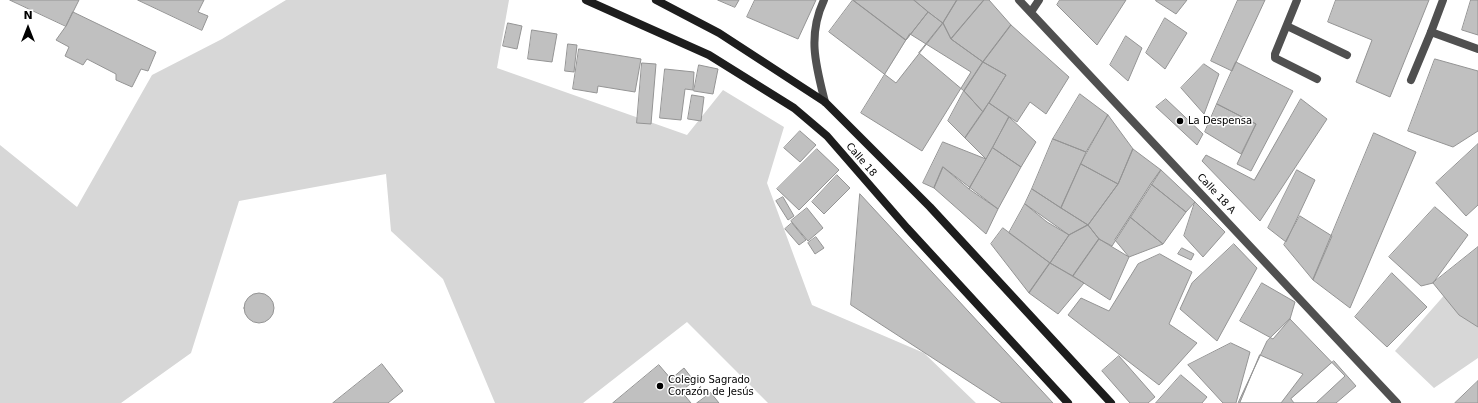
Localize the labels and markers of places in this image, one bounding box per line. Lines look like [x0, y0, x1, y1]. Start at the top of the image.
place label: La Despensa [1188, 115, 1252, 127]
marker: La Despensa [1175, 116, 1185, 126]
place label: Colegio Sagrado Corazón de Jesús [668, 374, 754, 398]
marker: Colegio Sagrado Corazón de Jesús [655, 381, 665, 391]

